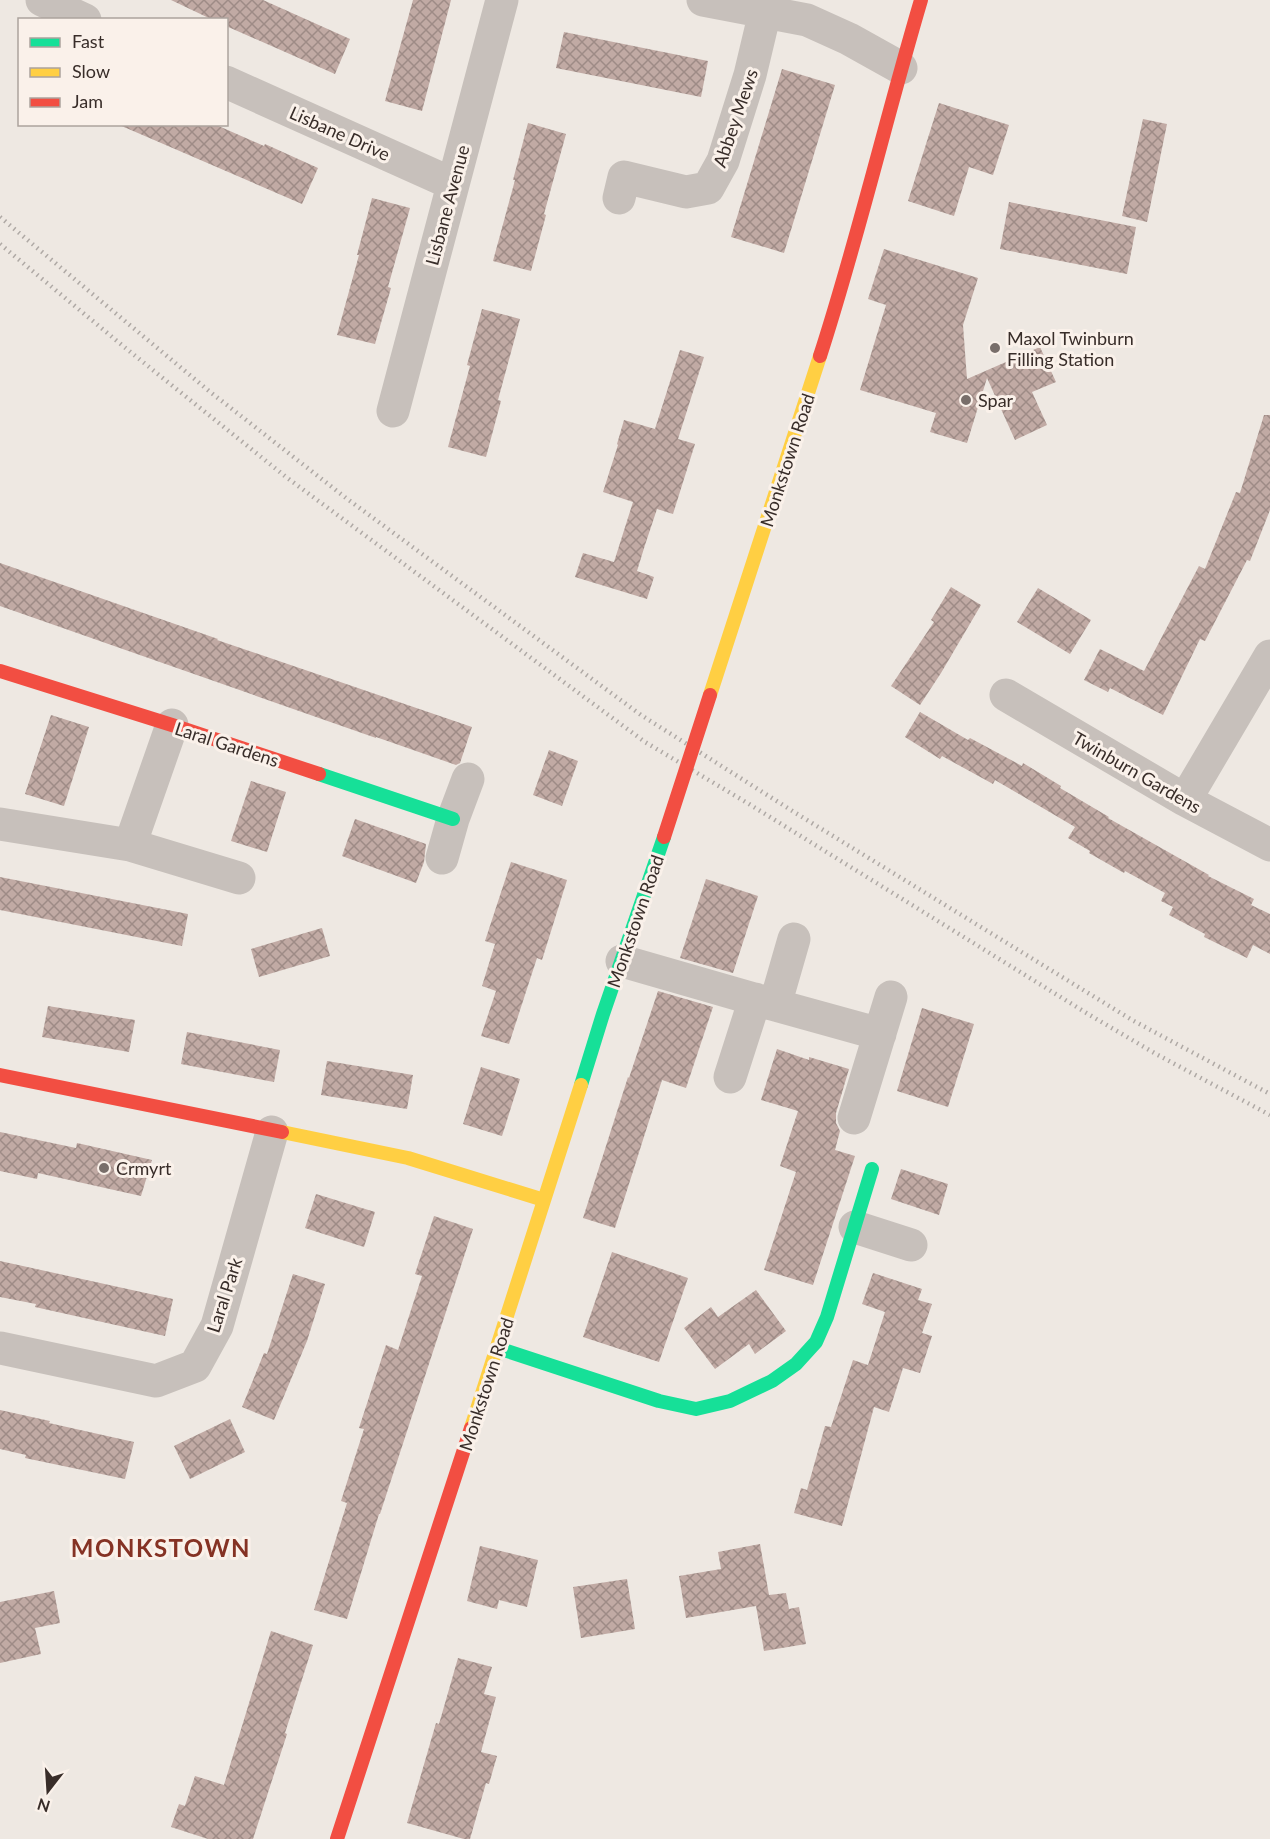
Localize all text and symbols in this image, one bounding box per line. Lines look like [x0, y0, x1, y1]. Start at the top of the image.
legend [18, 18, 228, 126]
text: Fast [72, 30, 105, 52]
text: Slow [72, 60, 110, 82]
street label: Abbey Mews [708, 66, 762, 170]
text: Jam [72, 90, 103, 112]
street label: Lisbane Drive [286, 101, 394, 165]
street label: Lisbane Avenue [420, 142, 474, 268]
place label: Maxol Twinburn Filling Station [1007, 327, 1134, 370]
marker: Maxol Twinburn Filling Station [988, 341, 1002, 355]
place label: Spar [978, 389, 1014, 411]
street label: Monkstown Road [755, 391, 819, 529]
marker: Spar [959, 393, 973, 407]
street label: Laral Gardens [172, 717, 282, 771]
street label: Twinburn Gardens [1069, 726, 1205, 818]
street label: Monkstown Road [602, 852, 668, 990]
place label: Crmyrt [116, 1157, 172, 1179]
marker: Crmyrt [97, 1161, 111, 1175]
street label: Laral Park [202, 1254, 247, 1335]
street label: Monkstown Road [454, 1315, 518, 1453]
district label: MONKSTOWN [71, 1533, 251, 1562]
north arrow [18, 1761, 78, 1821]
text: N [35, 1795, 52, 1817]

